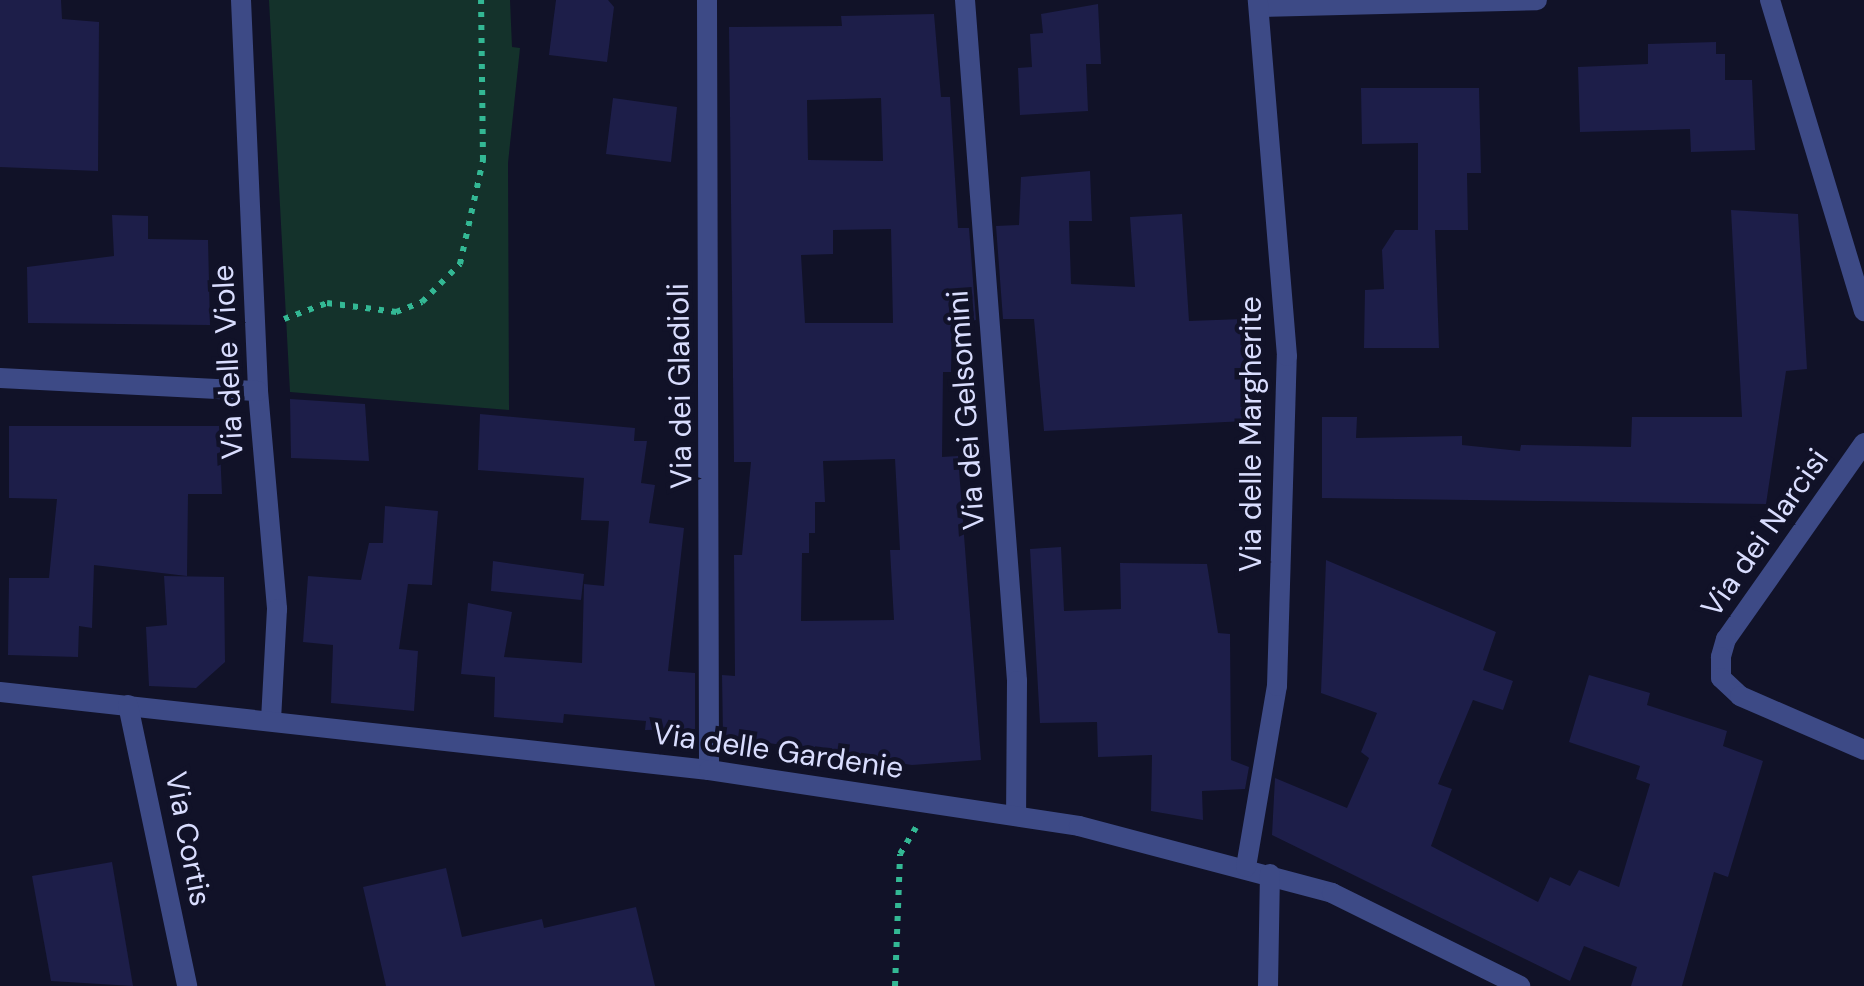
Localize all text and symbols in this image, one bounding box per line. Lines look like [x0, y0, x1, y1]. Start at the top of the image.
street label: Via delle Viole [205, 264, 251, 460]
street label: Via dei Gladioli [660, 283, 700, 489]
street label: Via dei Gelsomini [940, 289, 992, 531]
street label: Via delle Margherite [1233, 296, 1269, 572]
street label: Via dei Narcisi [1694, 442, 1836, 624]
street label: Via delle Gardenie [650, 716, 906, 786]
street label: Via Cortis [157, 769, 219, 909]

